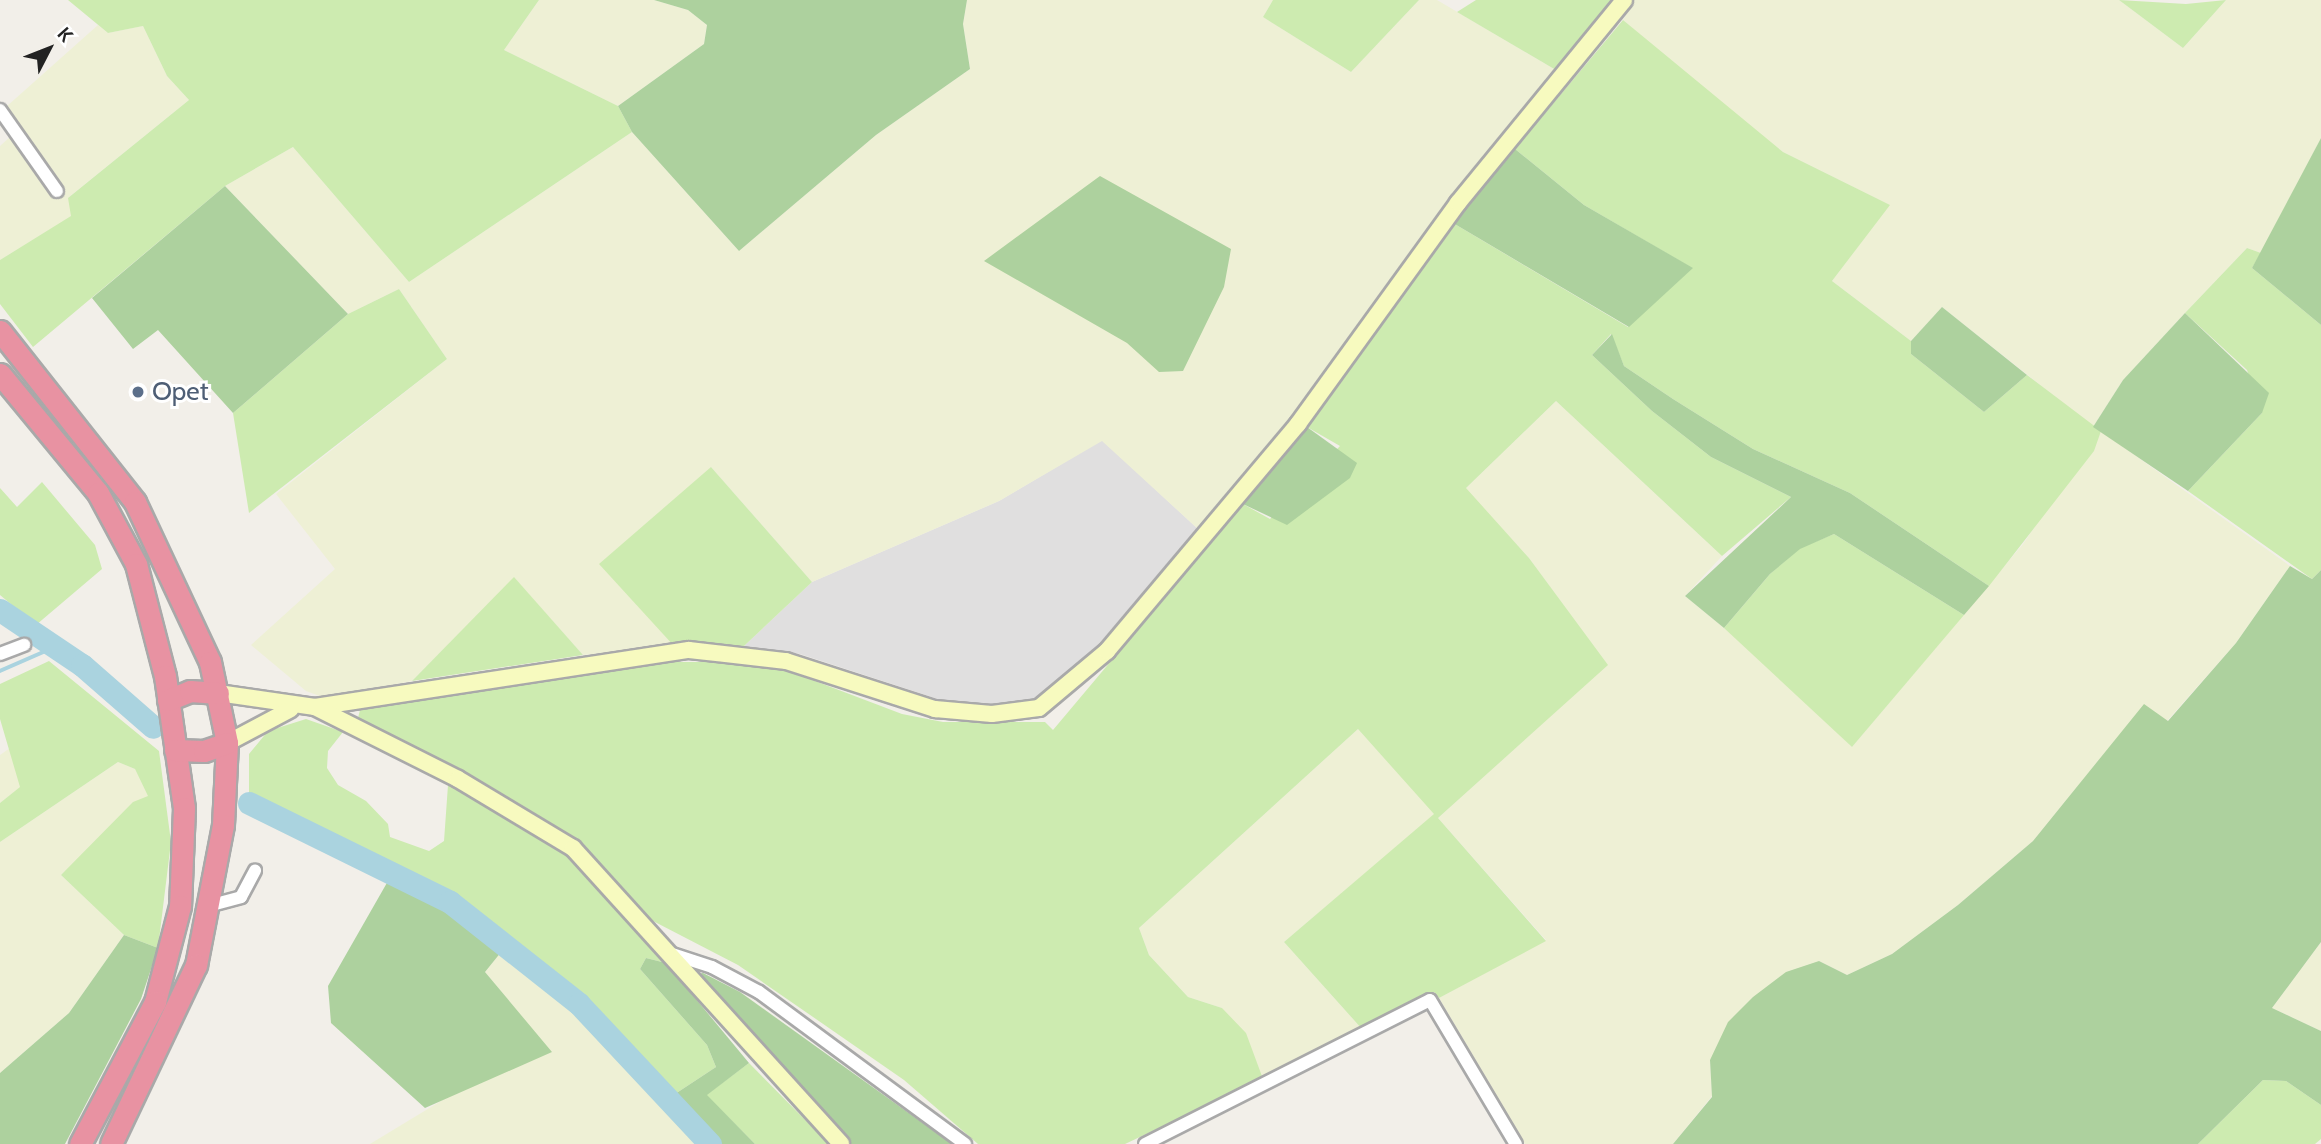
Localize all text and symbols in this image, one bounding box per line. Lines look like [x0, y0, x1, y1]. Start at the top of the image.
north arrow [14, 14, 84, 84]
text: K [52, 22, 78, 47]
place label: Opet [152, 376, 208, 408]
marker: Opet [130, 384, 146, 400]

